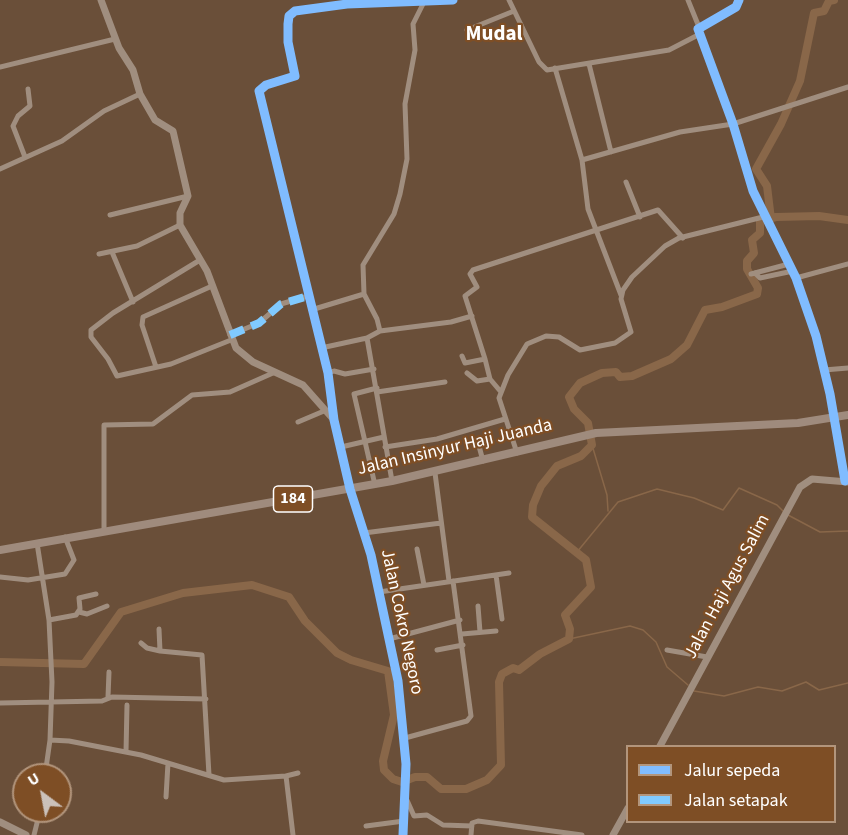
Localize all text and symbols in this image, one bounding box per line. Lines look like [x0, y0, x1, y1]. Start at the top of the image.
district label: Mudal [465, 22, 523, 48]
street label: Jalan Insinyur Haji Juanda [356, 415, 554, 481]
road number: 184 [274, 486, 312, 512]
street label: Jalan Haji Agus Salim [681, 511, 775, 663]
street label: Jalan Cokro Negoro [375, 547, 427, 697]
legend [626, 745, 836, 823]
text: Jalur sepeda [684, 758, 780, 783]
north arrow [12, 763, 72, 823]
text: U [23, 767, 44, 792]
text: Jalan setapak [684, 788, 788, 813]

